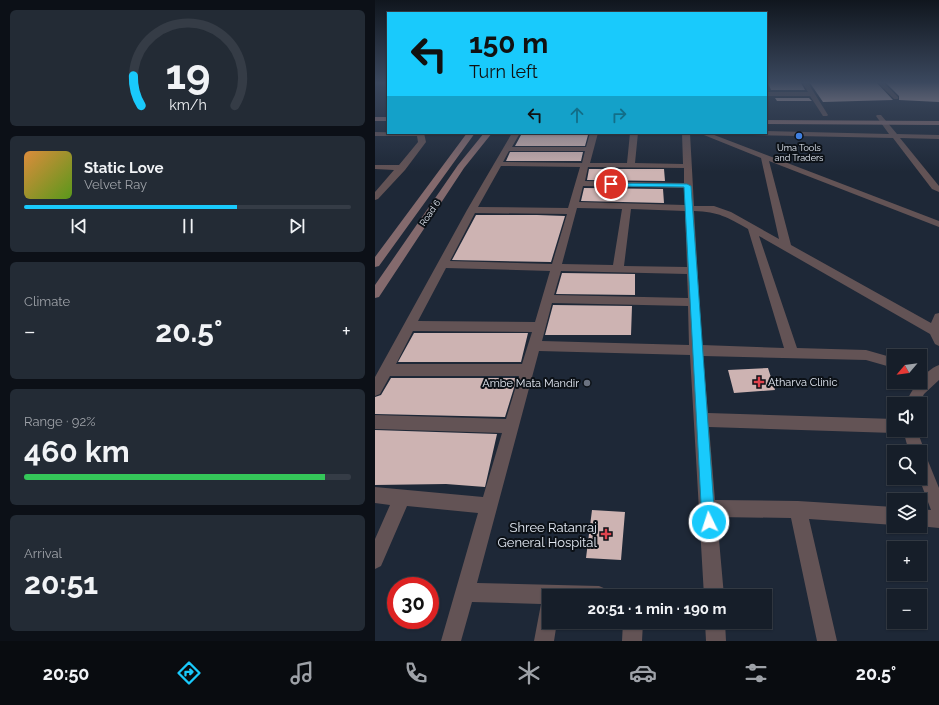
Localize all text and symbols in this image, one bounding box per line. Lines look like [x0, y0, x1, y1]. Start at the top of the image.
text: 150 m [469, 27, 548, 60]
icon: left [403, 28, 455, 80]
text: 19 [165, 50, 210, 99]
text: Turn left [469, 61, 538, 82]
text: km/h [169, 97, 206, 113]
icon: left [524, 104, 546, 126]
icon: ahead [566, 104, 588, 126]
icon: right [608, 104, 630, 126]
marker: Uma Tools and Traders [794, 131, 804, 141]
place label: Uma Tools and Traders [775, 143, 824, 163]
text: Static Love [84, 159, 163, 177]
pin [594, 167, 628, 201]
icon: arrive [600, 173, 622, 195]
text: Velvet Ray [84, 177, 147, 192]
street label: Road 6 [418, 198, 443, 228]
icon: previous [68, 215, 90, 237]
icon: pause [177, 215, 199, 237]
icon: next [286, 215, 308, 237]
text: Climate [24, 294, 70, 309]
text: 20.5° [155, 314, 222, 349]
text: − [24, 318, 36, 344]
text: + [342, 318, 351, 344]
north arrow [887, 349, 927, 389]
map controls [887, 349, 927, 629]
marker: Atharva Clinic [753, 376, 765, 388]
place label: Atharva Clinic [768, 376, 837, 389]
place label: Ambe Mata Mandir [482, 377, 579, 390]
marker: Ambe Mata Mandir [582, 378, 592, 388]
button: sound [887, 397, 927, 437]
text: Range · 92% [24, 414, 95, 429]
text: 460 km [24, 434, 130, 469]
button: search [887, 445, 927, 485]
button: layers [887, 493, 927, 533]
position arrow [688, 501, 730, 543]
place label: Shree Ratanraj General Hospital [497, 520, 597, 550]
marker: Shree Ratanraj General Hospital [600, 528, 612, 540]
button: + [887, 541, 927, 581]
text: Arrival [24, 546, 62, 561]
text: 20:51 [24, 566, 98, 601]
speed limit sign: 30 [387, 577, 439, 629]
button: − [887, 589, 927, 629]
text: 20:51 · 1 min · 190 m [587, 600, 727, 618]
icon: directions [175, 659, 203, 687]
icon: music [288, 659, 316, 687]
icon: phone [402, 659, 430, 687]
icon: climate [515, 659, 543, 687]
icon: car [629, 659, 657, 687]
icon: filters [742, 659, 770, 687]
text: 20:50 [43, 663, 89, 684]
text: 20.5° [856, 663, 896, 684]

